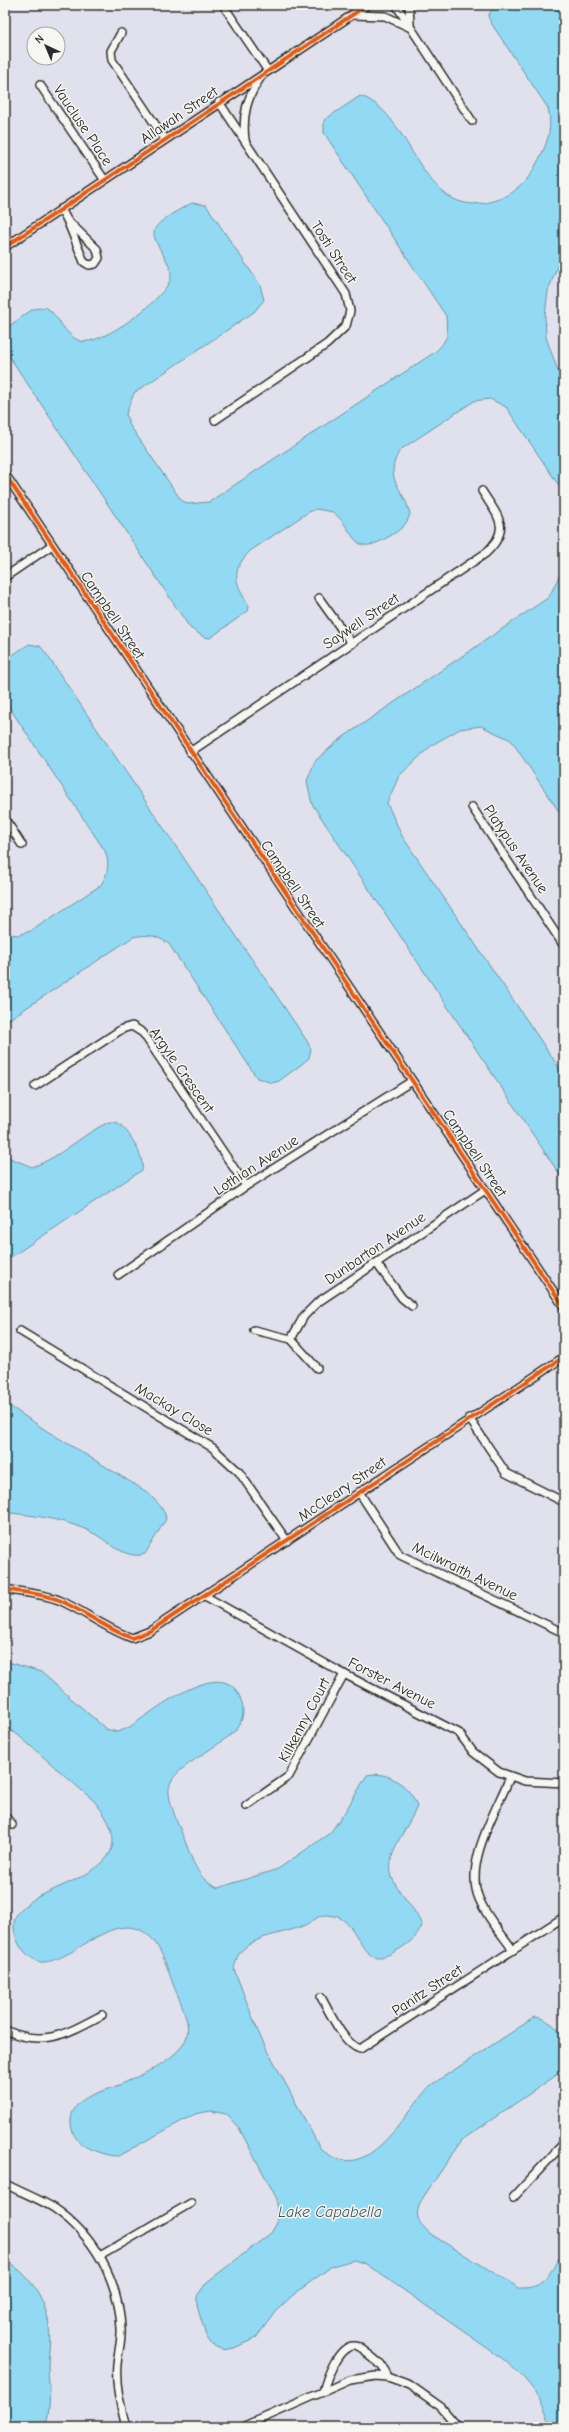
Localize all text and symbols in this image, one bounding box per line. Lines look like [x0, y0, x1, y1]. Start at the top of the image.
north arrow [26, 26, 66, 66]
text: N [32, 32, 47, 46]
street label: Vaucluse Place [49, 81, 117, 169]
street label: Allawah Street [137, 82, 222, 148]
street label: Tosti Street [307, 217, 361, 287]
street label: Campbell Street [77, 568, 149, 663]
street label: Saywell Street [319, 589, 403, 653]
street label: Platypus Avenue [480, 801, 553, 897]
street label: Campbell Street [257, 837, 329, 932]
street label: Argyle Crescent [146, 1024, 219, 1117]
street label: Campbell Street [439, 1106, 511, 1201]
street label: Lothian Avenue [210, 1131, 302, 1199]
street label: Dunbarton Avenue [321, 1207, 429, 1288]
street label: Mackay Close [132, 1379, 217, 1440]
street label: McCleary Street [294, 1452, 390, 1525]
street label: Mcilwraith Avenue [409, 1538, 521, 1605]
street label: Forster Avenue [345, 1653, 439, 1713]
street label: Kilkenny Court [274, 1674, 334, 1765]
street label: Panitz Street [388, 1960, 466, 2019]
water label: Lake Capabella [278, 2203, 382, 2221]

